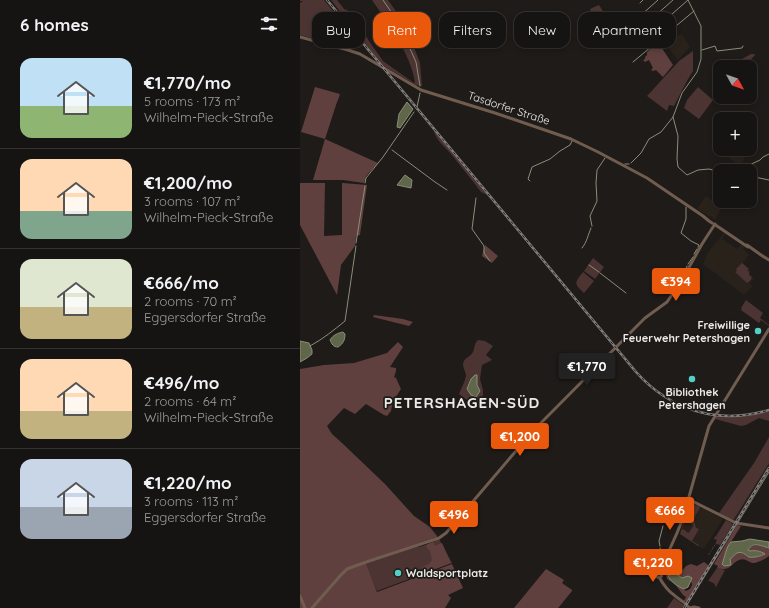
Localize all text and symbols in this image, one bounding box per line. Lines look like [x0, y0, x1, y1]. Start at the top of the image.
chip: Buy [312, 12, 365, 48]
chip: Rent [373, 12, 431, 48]
chip: Filters [439, 12, 506, 48]
chip: New [514, 12, 570, 48]
chip: Apartment [578, 12, 676, 48]
icon: filters [258, 13, 280, 35]
text: 6 homes [20, 14, 89, 35]
north arrow [713, 60, 757, 104]
map controls [713, 60, 757, 208]
text: €1,770/mo [144, 72, 231, 93]
icon: home [52, 74, 100, 122]
street label: Tasdorfer Straße [466, 88, 552, 128]
text: 5 rooms · 173 m² [144, 93, 240, 109]
text: Wilhelm-Pieck-Straße [144, 109, 273, 125]
button: + [713, 112, 757, 156]
button: − [713, 164, 757, 208]
text: €1,200/mo [144, 172, 232, 193]
icon: home [52, 175, 100, 223]
text: 3 rooms · 107 m² [144, 193, 240, 209]
text: Wilhelm-Pieck-Straße [144, 209, 273, 225]
pin: €394 [652, 268, 700, 302]
text: €666/mo [144, 272, 219, 293]
text: €394 [661, 273, 691, 289]
icon: home [52, 275, 100, 323]
text: 2 rooms · 70 m² [144, 293, 237, 309]
text: Eggersdorfer Straße [144, 309, 266, 325]
place label: Freiwillige Feuerwehr Petershagen [623, 318, 751, 345]
marker: Freiwillige Feuerwehr Petershagen [753, 326, 763, 336]
pin: €1,770 [554, 353, 620, 387]
text: €1,770 [567, 358, 607, 374]
text: €496/mo [144, 372, 219, 393]
marker: Bibliothek Petershagen [687, 374, 697, 384]
icon: home [52, 375, 100, 423]
place label: Bibliothek Petershagen [658, 385, 726, 412]
text: 2 rooms · 64 m² [144, 393, 236, 409]
district label: PETERSHAGEN-SÜD [384, 393, 540, 412]
text: Wilhelm-Pieck-Straße [144, 409, 273, 425]
pin: €1,200 [487, 423, 553, 457]
text: €1,200 [500, 428, 540, 444]
text: €1,220/mo [144, 472, 232, 493]
icon: home [52, 475, 100, 523]
text: 3 rooms · 113 m² [144, 493, 238, 509]
pin: €666 [646, 497, 694, 531]
pin: €496 [430, 501, 478, 535]
text: €666 [655, 502, 685, 518]
text: €496 [439, 506, 469, 522]
text: Eggersdorfer Straße [144, 509, 266, 525]
pin: €1,220 [620, 549, 686, 583]
text: €1,220 [633, 554, 673, 570]
place label: Waldsportplatz [406, 566, 489, 580]
marker: Waldsportplatz [393, 568, 403, 578]

